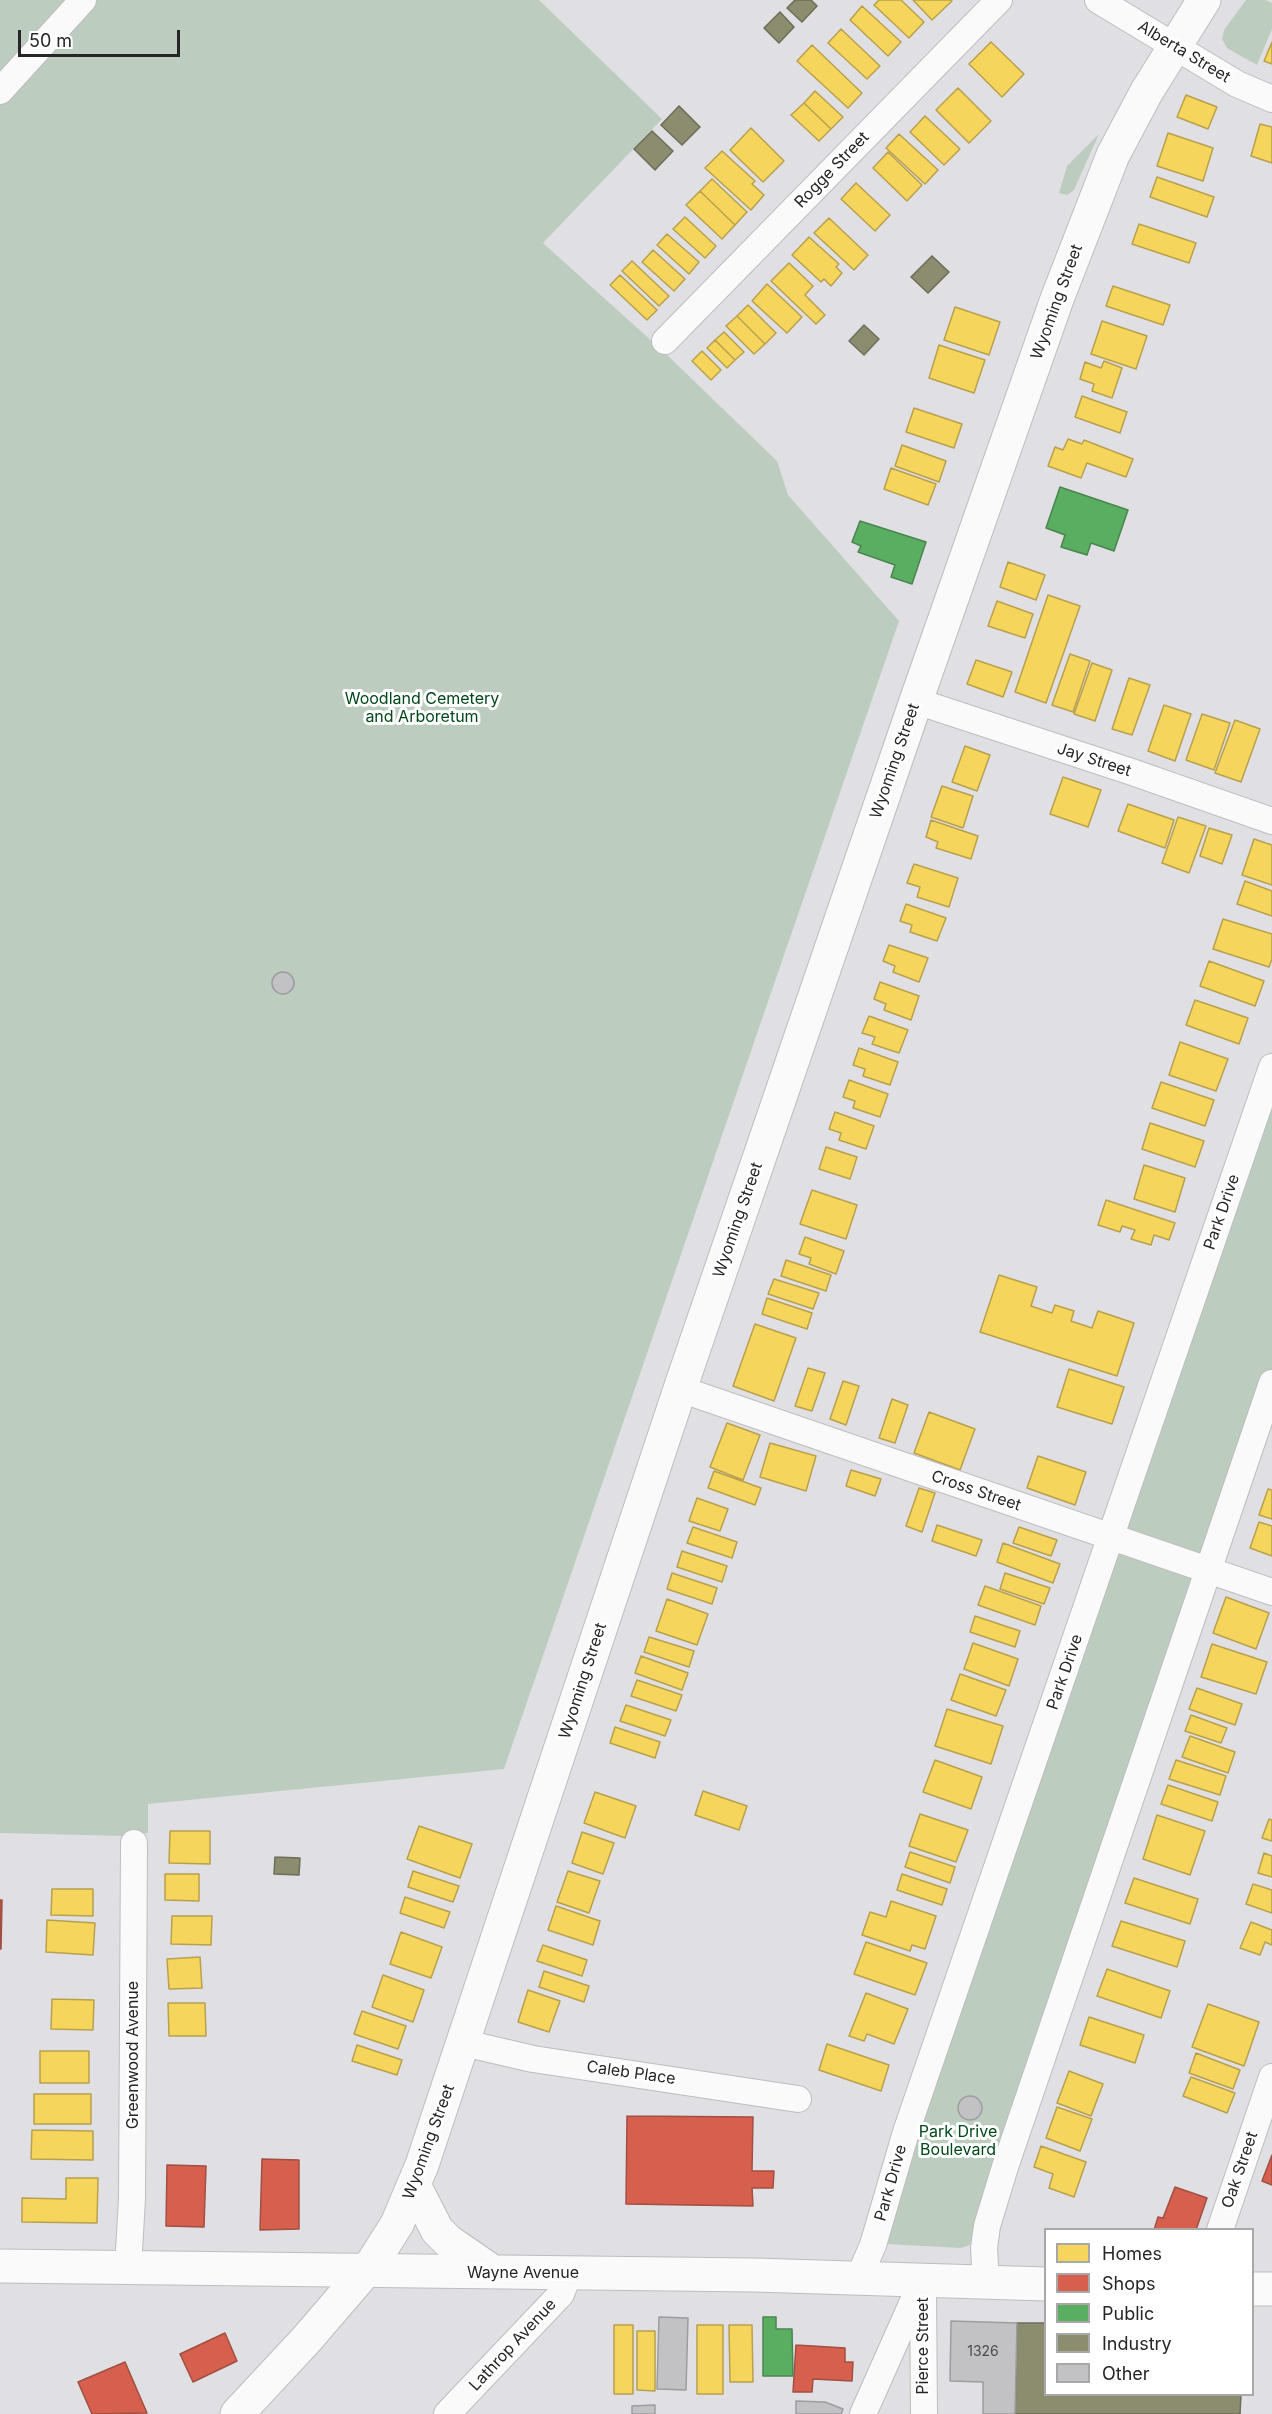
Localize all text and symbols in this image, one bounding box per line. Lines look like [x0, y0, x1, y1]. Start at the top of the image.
street label: Alberta Street [1134, 17, 1234, 87]
scale bar [21, 18, 183, 56]
text: 50 m [29, 30, 72, 51]
street label: Rogge Street [791, 128, 873, 212]
street label: Wyoming Street [1027, 242, 1087, 362]
park label: Woodland Cemetery and Arboretum [345, 689, 499, 727]
street label: Wyoming Street [866, 701, 924, 821]
street label: Jay Street [1055, 739, 1133, 781]
street label: Wyoming Street [709, 1160, 767, 1280]
street label: Park Drive [1200, 1172, 1244, 1252]
street label: Cross Street [929, 1467, 1023, 1515]
street label: Wyoming Street [555, 1621, 611, 1741]
street label: Park Drive [1043, 1632, 1087, 1712]
street label: Greenwood Avenue [123, 1981, 143, 2129]
street label: Caleb Place [585, 2057, 677, 2089]
street label: Wyoming Street [399, 2082, 459, 2202]
park label: Park Drive Boulevard [919, 2122, 997, 2160]
street label: Oak Street [1218, 2129, 1262, 2211]
street label: Park Drive [871, 2143, 911, 2223]
legend [1044, 2228, 1254, 2396]
text: Homes [1102, 2243, 1162, 2264]
street label: Wayne Avenue [467, 2263, 579, 2283]
text: Shops [1102, 2273, 1156, 2294]
street label: Lathrop Avenue [466, 2295, 560, 2395]
street label: Pierce Street [913, 2297, 933, 2395]
text: Public [1102, 2303, 1154, 2324]
text: Industry [1102, 2333, 1172, 2354]
house number: 1326 [967, 2344, 999, 2360]
text: Other [1102, 2363, 1150, 2384]

